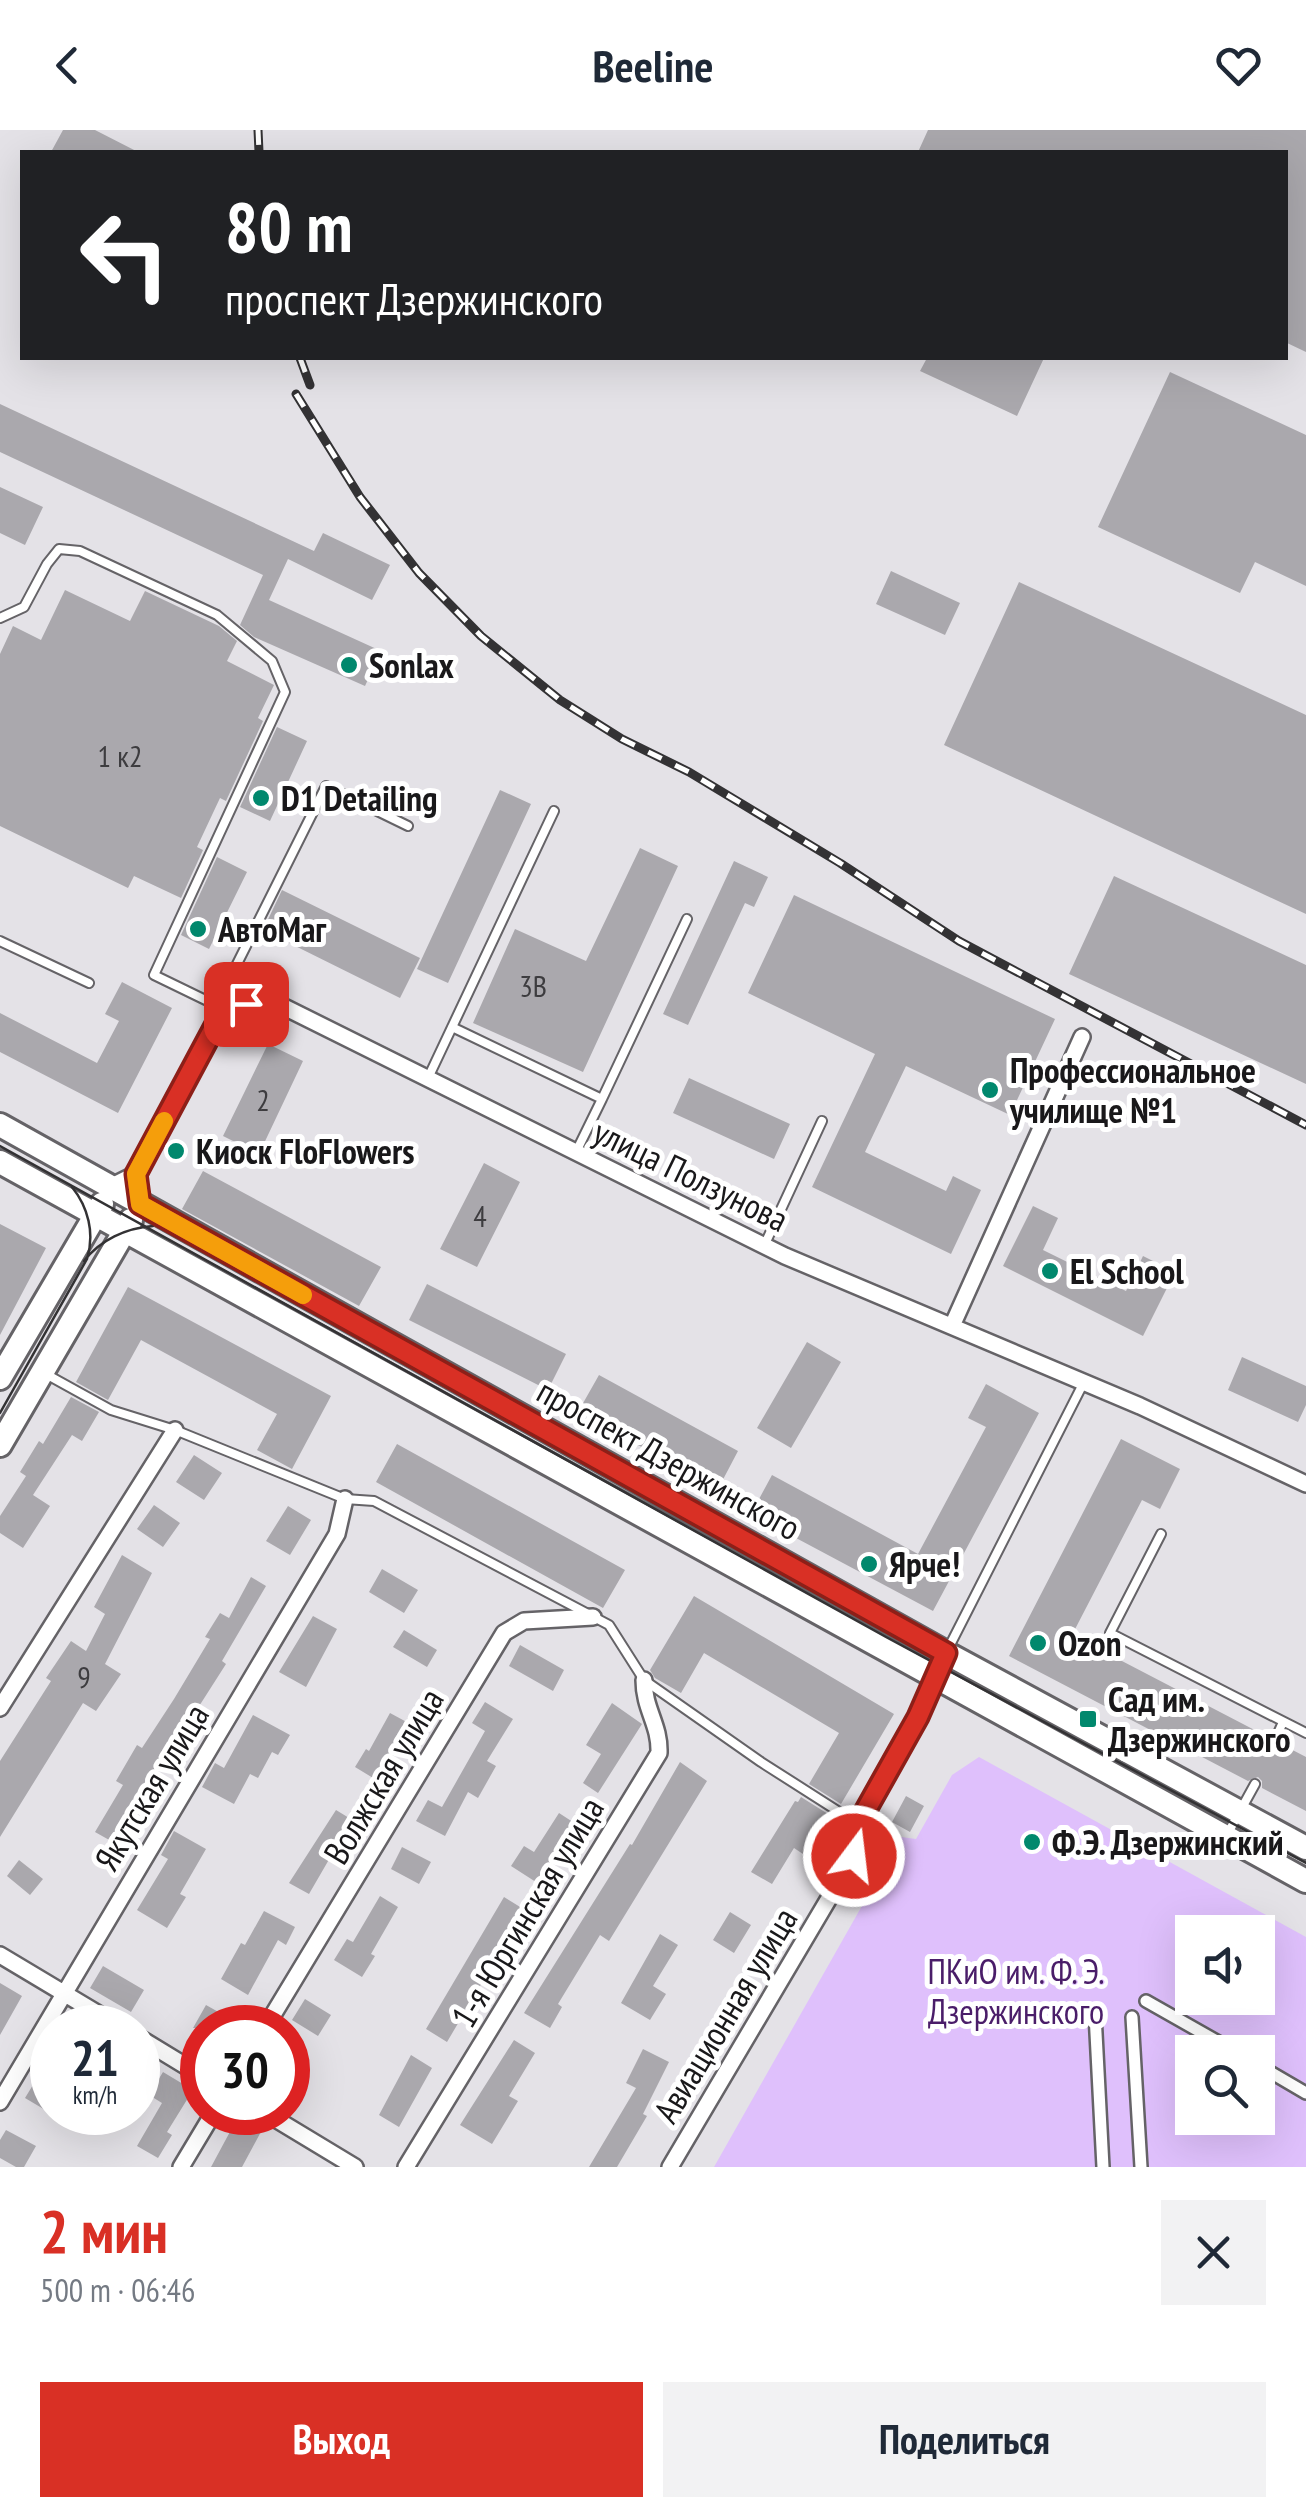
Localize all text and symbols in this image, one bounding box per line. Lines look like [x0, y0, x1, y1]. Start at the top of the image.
text: Beeline [592, 36, 714, 94]
icon: back [40, 38, 95, 93]
icon: heart [1211, 38, 1266, 93]
text: 80 m [225, 181, 353, 271]
icon: left [60, 190, 190, 320]
text: проспект Дзержинского [225, 269, 603, 327]
place label: Sonlax [369, 642, 455, 688]
marker: Sonlax [338, 654, 360, 676]
house number: 1 к2 [98, 736, 142, 775]
place label: D1 Detailing [281, 775, 437, 821]
marker: D1 Detailing [250, 787, 272, 809]
place label: АвтоМаг [217, 906, 326, 952]
marker: АвтоМаг [187, 918, 209, 940]
pin [204, 962, 289, 1047]
house number: 3В [519, 966, 547, 1005]
icon: arrive [219, 977, 274, 1032]
place label: Профессиональное училище №1 [1009, 1047, 1256, 1133]
marker: Профессиональное училище №1 [979, 1079, 1001, 1101]
house number: 2 [256, 1080, 270, 1119]
street label: улица Ползунова [586, 1108, 796, 1242]
place label: Киоск FloFlowers [196, 1128, 415, 1174]
marker: Киоск FloFlowers [165, 1140, 187, 1162]
house number: 4 [473, 1196, 487, 1235]
place label: El School [1070, 1248, 1184, 1294]
marker: El School [1039, 1260, 1061, 1282]
street label: проспект Дзержинского [529, 1368, 809, 1550]
place label: Ярче! [889, 1541, 960, 1587]
marker: Ярче! [858, 1553, 880, 1575]
place label: Ozon [1058, 1620, 1121, 1666]
marker: Ozon [1027, 1632, 1049, 1654]
house number: 9 [77, 1657, 91, 1696]
place label: Сад им. Дзержинского [1108, 1676, 1291, 1762]
street label: Волжская улица [313, 1680, 453, 1872]
street label: Якутская улица [83, 1695, 219, 1879]
marker: Сад им. Дзержинского [1077, 1708, 1099, 1730]
street label: 1-я Юргинская улица [440, 1788, 614, 2036]
position arrow [802, 1804, 906, 1908]
place label: Ф.Э. Дзержинский [1052, 1819, 1283, 1865]
marker: Ф.Э. Дзержинский [1021, 1831, 1043, 1853]
street label: Авиационная улица [643, 1899, 807, 2131]
map controls [1175, 1915, 1275, 2135]
button: sound [1175, 1915, 1275, 2015]
park label: ПКиО им. Ф. Э. Дзержинского [928, 1948, 1104, 2034]
speed limit sign: 30 [180, 2005, 310, 2135]
text: 21 [71, 2025, 119, 2090]
button: search [1175, 2035, 1275, 2135]
text: km/h [73, 2079, 117, 2111]
text: 2 мин [40, 2192, 168, 2270]
button: close [1161, 2200, 1266, 2305]
text: 500 m · 06:46 [40, 2269, 195, 2311]
button: Выход [40, 2382, 643, 2497]
button: Поделиться [663, 2382, 1266, 2497]

